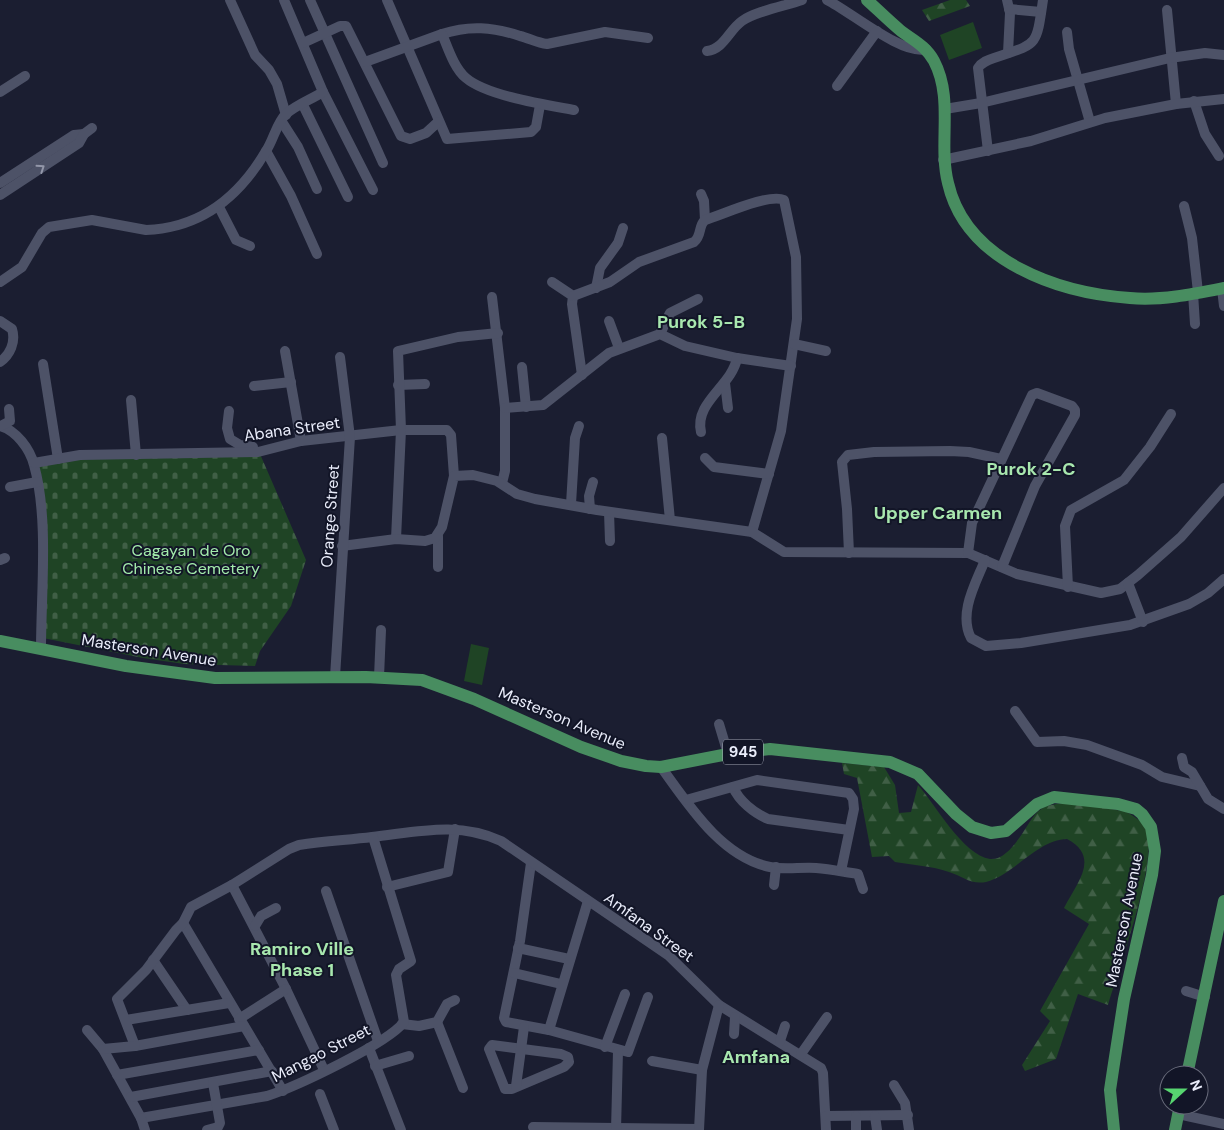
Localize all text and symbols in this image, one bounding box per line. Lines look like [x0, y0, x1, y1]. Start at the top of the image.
one-way arrow [35, 165, 45, 174]
district label: Purok 5-B [657, 310, 745, 334]
street label: Abana Street [243, 412, 341, 446]
district label: Purok 2-C [986, 457, 1076, 481]
street label: Orange Street [316, 464, 344, 568]
district label: Upper Carmen [874, 501, 1002, 525]
park label: Cagayan de Oro Chinese Cemetery [122, 540, 260, 579]
street label: Masterson Avenue [80, 629, 218, 671]
street label: Masterson Avenue [495, 682, 629, 754]
road number: 945 [723, 740, 763, 764]
street label: Masterson Avenue [1101, 851, 1147, 989]
street label: Amfana Street [600, 887, 698, 967]
district label: Ramiro Ville Phase 1 [250, 937, 354, 982]
street label: Mangao Street [268, 1019, 374, 1087]
district label: Amfana [722, 1045, 790, 1069]
north arrow [1159, 1065, 1209, 1115]
text: N [1186, 1077, 1206, 1093]

